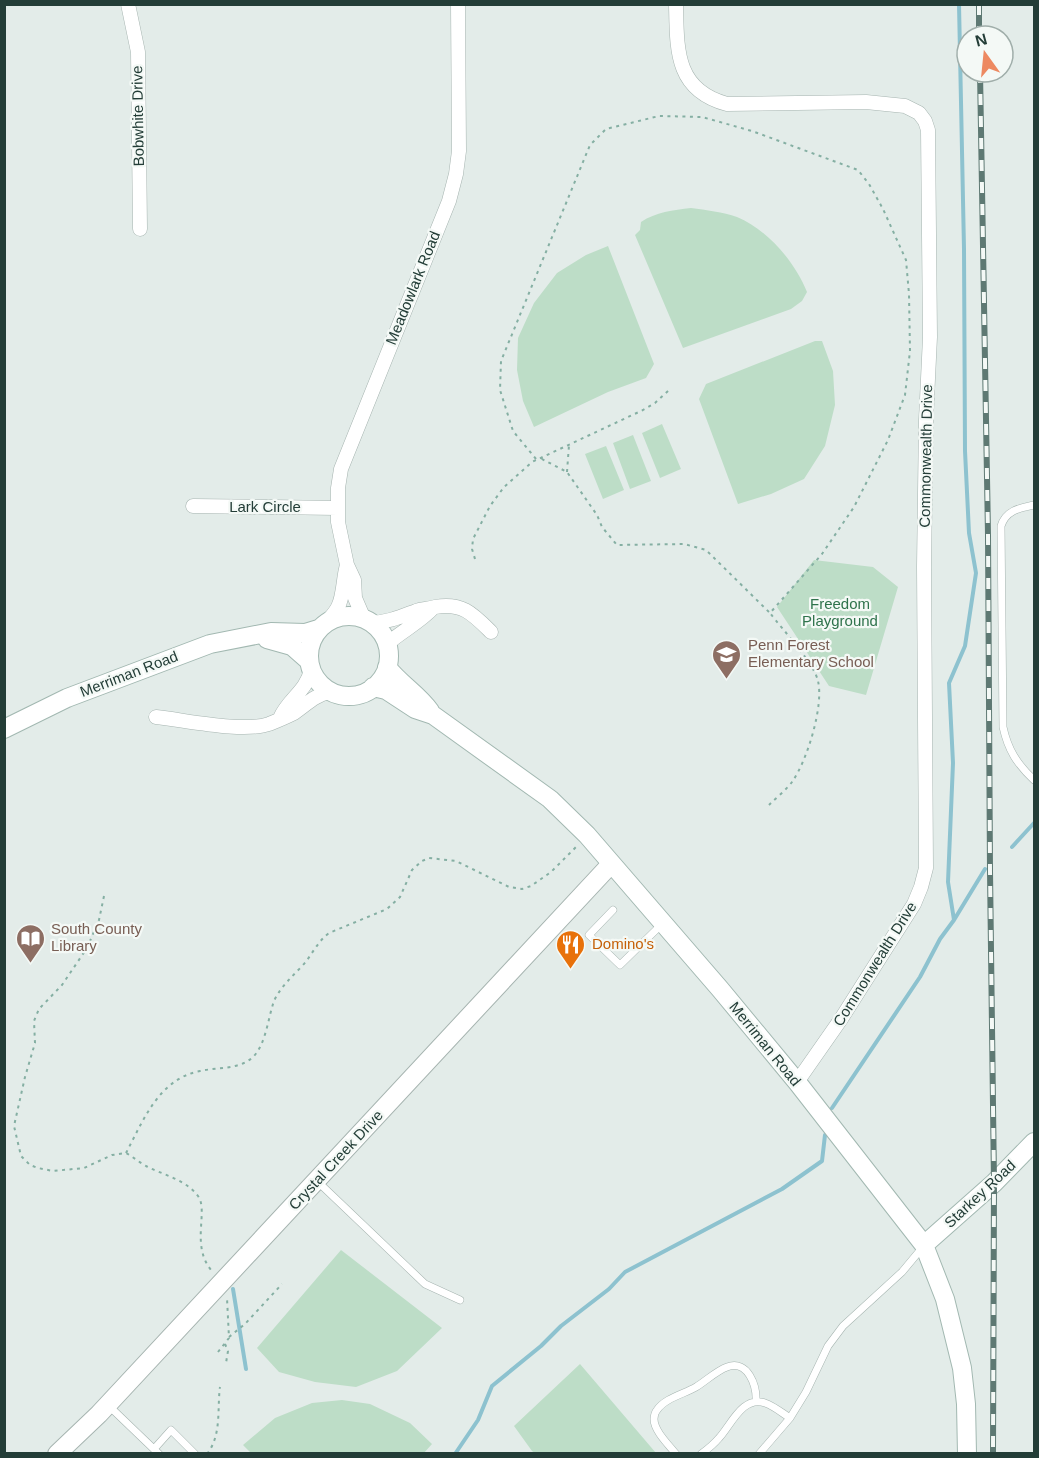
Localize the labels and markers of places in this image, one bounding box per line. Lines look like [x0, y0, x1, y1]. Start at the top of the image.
place label: Penn Forest Elementary School [748, 636, 874, 670]
school or university icon: Penn Forest Elementary School [711, 638, 743, 680]
place label: South County Library [51, 920, 142, 954]
library icon: South County Library [14, 922, 46, 964]
restaurant icon: Domino's [555, 928, 587, 970]
place label: Domino's [592, 935, 654, 952]

